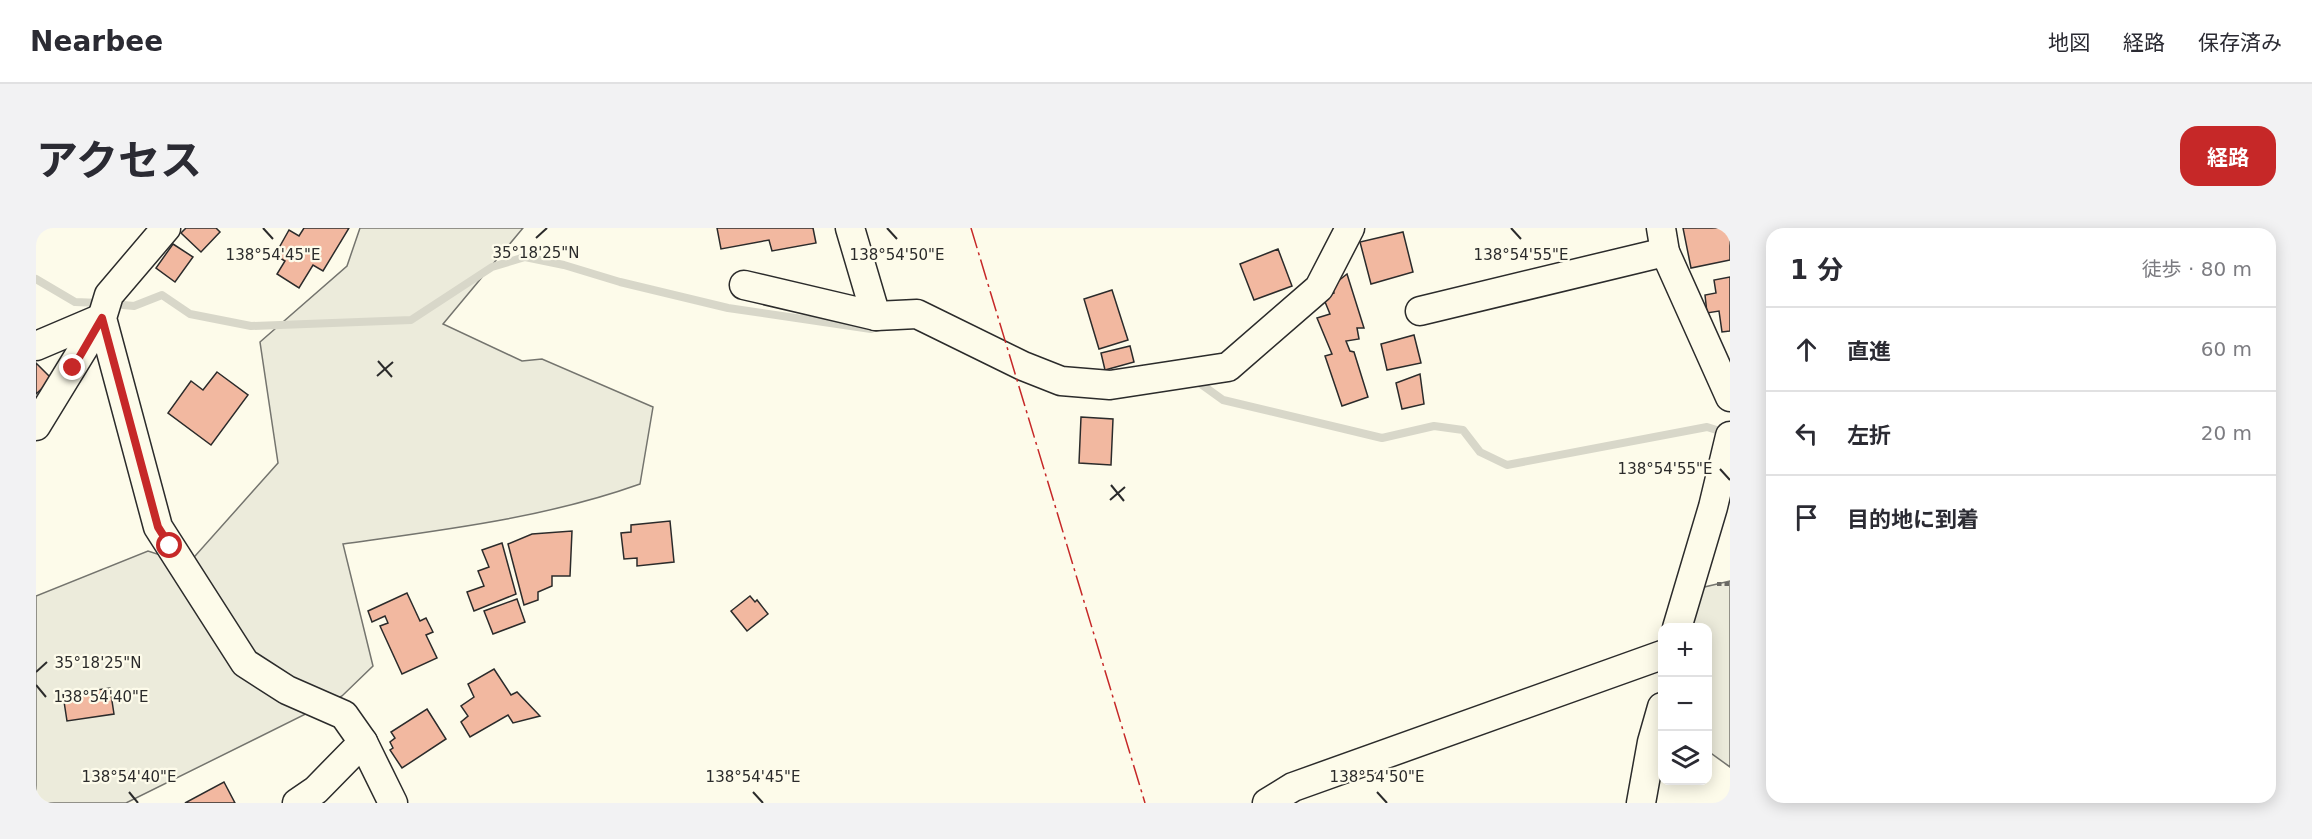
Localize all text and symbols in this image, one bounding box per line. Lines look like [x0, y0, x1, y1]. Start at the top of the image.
text: Nearbee [30, 25, 163, 58]
text: 地図 [2048, 31, 2090, 55]
text: 経路 [2123, 31, 2165, 55]
text: 保存済み [2198, 31, 2282, 55]
button: 経路 [2180, 126, 2276, 186]
text: アクセス [36, 136, 202, 185]
text: 35°18'25"N [492, 244, 580, 262]
text: 138°54'45"E [226, 246, 320, 264]
text: 138°54'50"E [850, 246, 944, 264]
text: 138°54'55"E [1474, 246, 1568, 264]
text: 1 分 [1790, 255, 1843, 285]
text: 徒歩 · 80 m [2142, 257, 2252, 281]
icon: ahead [1790, 333, 1823, 366]
text: 60 m [2201, 337, 2252, 361]
text: 直進 [1847, 339, 1891, 364]
route end [59, 354, 85, 380]
icon: left [1790, 417, 1823, 450]
text: 20 m [2201, 421, 2252, 445]
text: 左折 [1847, 423, 1891, 448]
text: 138°54'55"E [1618, 460, 1712, 478]
icon: arrive [1790, 501, 1823, 534]
text: 目的地に到着 [1847, 507, 1979, 532]
route start [156, 532, 182, 558]
map controls [1658, 623, 1712, 785]
button: + [1658, 623, 1712, 677]
text: 35°18'25"N [54, 654, 142, 672]
button: − [1658, 677, 1712, 731]
text: 138°54'40"E [54, 688, 148, 706]
button: layers [1658, 731, 1712, 785]
text: 138°54'40"E [82, 768, 176, 786]
text: 138°54'45"E [706, 768, 800, 786]
text: 138°54'50"E [1330, 768, 1424, 786]

